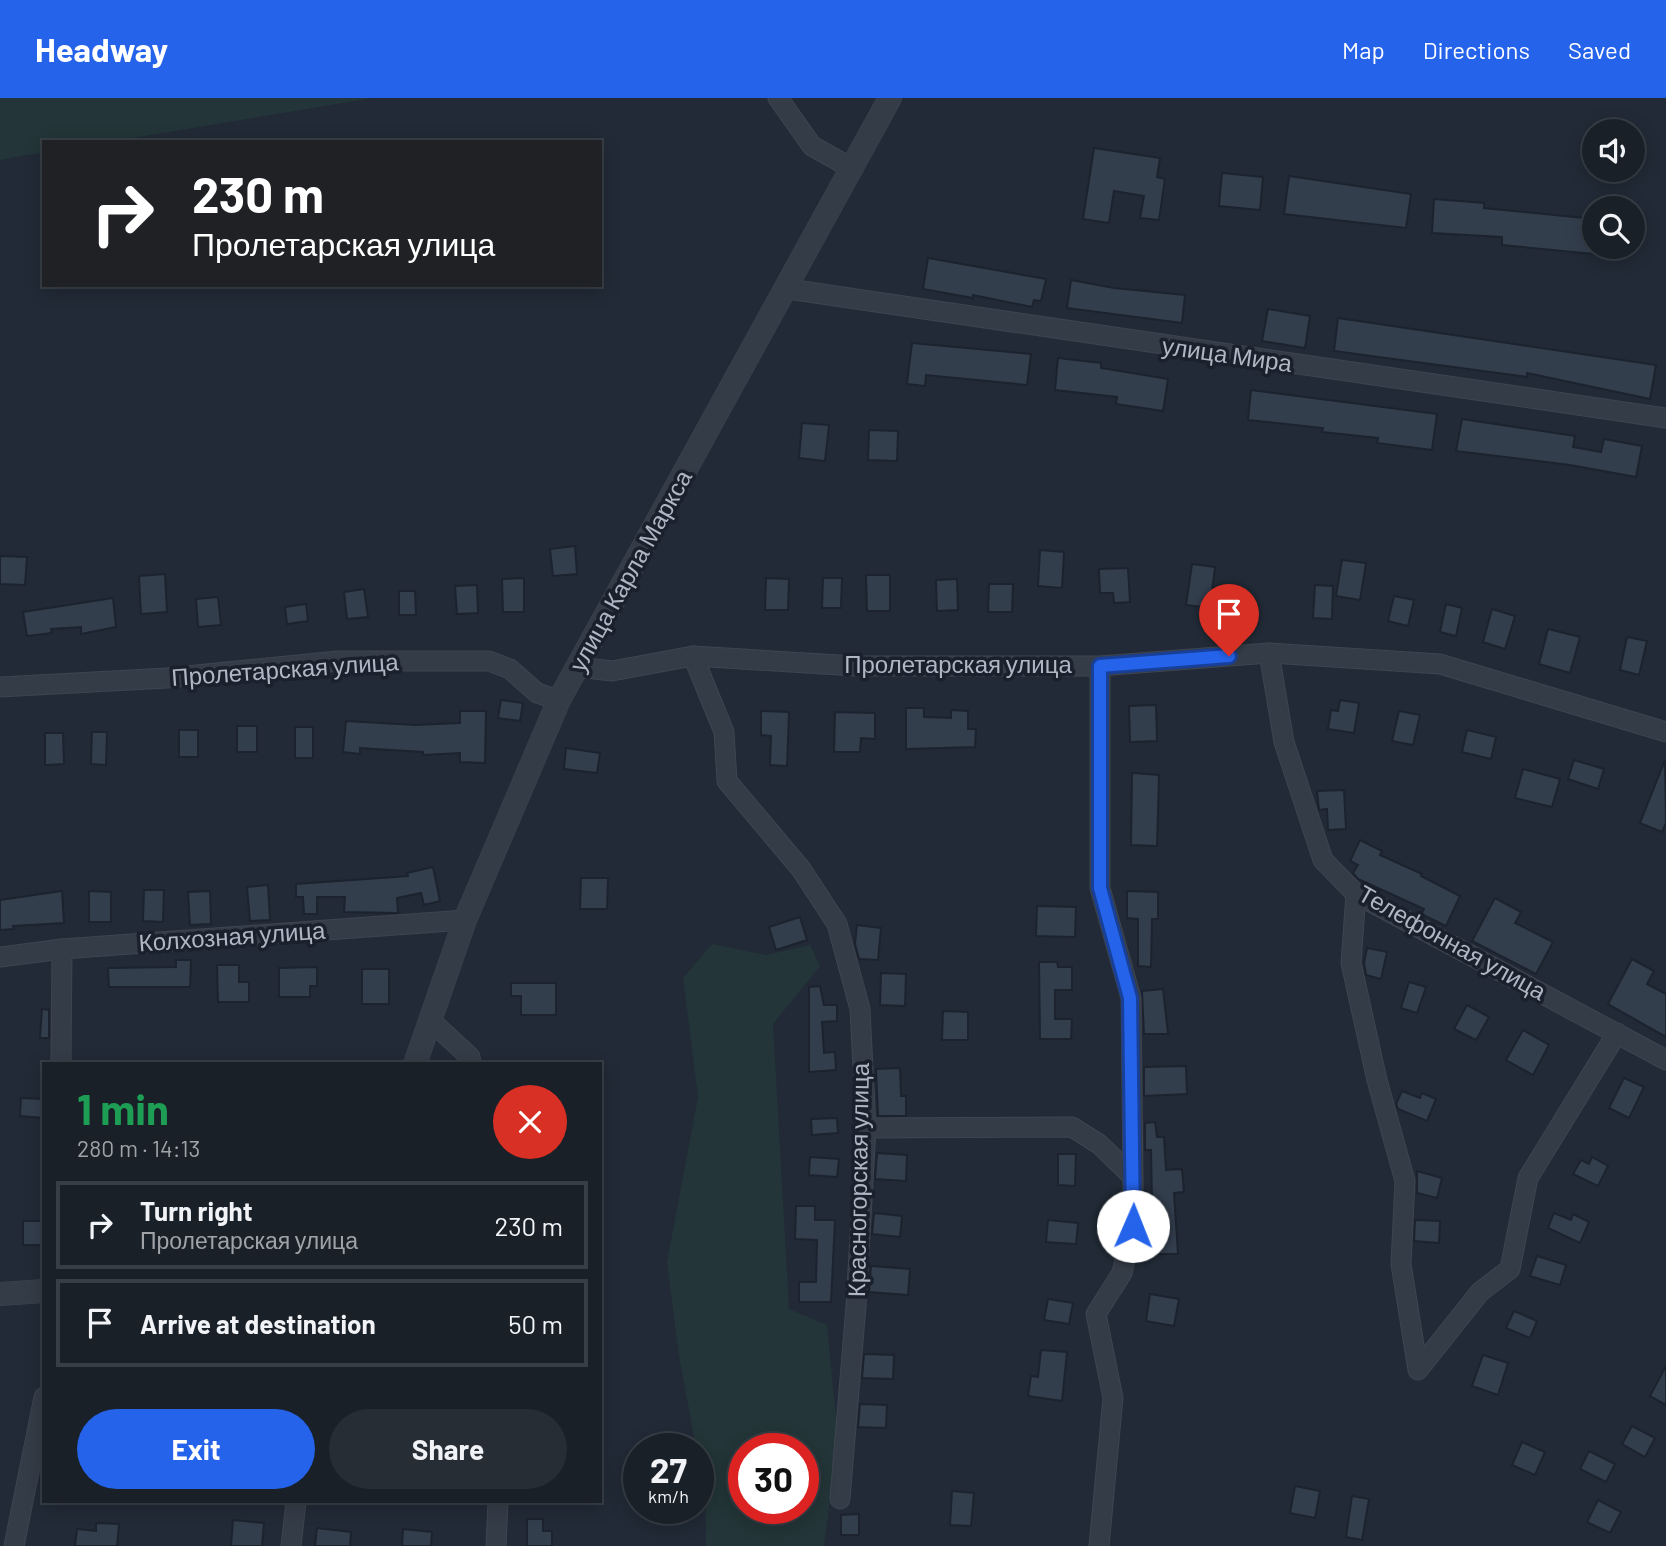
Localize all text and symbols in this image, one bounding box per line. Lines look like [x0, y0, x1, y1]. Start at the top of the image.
text: Headway [35, 29, 168, 69]
text: Map [1342, 35, 1385, 64]
text: Directions [1423, 35, 1530, 64]
text: Saved [1568, 35, 1631, 64]
map controls [1582, 119, 1645, 259]
button: sound [1582, 119, 1645, 182]
text: 230 m [192, 164, 324, 223]
icon: right [77, 168, 168, 259]
button: search [1582, 196, 1645, 259]
text: Пролетарская улица [192, 224, 495, 262]
street label: улица Мира [1160, 330, 1295, 377]
street label: улица Карла Маркса [562, 464, 697, 676]
pin [1199, 584, 1259, 656]
icon: arrive [1210, 595, 1248, 633]
street label: Пролетарская улица [170, 646, 400, 691]
street label: Пролетарская улица [844, 649, 1072, 678]
street label: Телефонная улица [1354, 878, 1552, 1006]
street label: Колхозная улица [138, 914, 327, 956]
street label: Красногорская улица [841, 1062, 874, 1297]
text: 1 min [77, 1083, 169, 1133]
button: close [493, 1085, 567, 1159]
text: 280 m · 14:13 [77, 1134, 200, 1162]
position arrow [1096, 1189, 1170, 1263]
text: Turn right [140, 1195, 253, 1226]
icon: right [81, 1206, 119, 1244]
text: 230 m [494, 1210, 563, 1241]
text: Пролетарская улица [140, 1226, 358, 1254]
icon: arrive [81, 1304, 119, 1342]
text: Arrive at destination [140, 1308, 376, 1339]
text: 50 m [508, 1308, 563, 1339]
button: Exit [77, 1409, 315, 1489]
button: Share [329, 1409, 567, 1489]
speed limit sign: 30 [728, 1433, 819, 1524]
text: 27 [650, 1448, 687, 1490]
text: km/h [648, 1485, 689, 1507]

